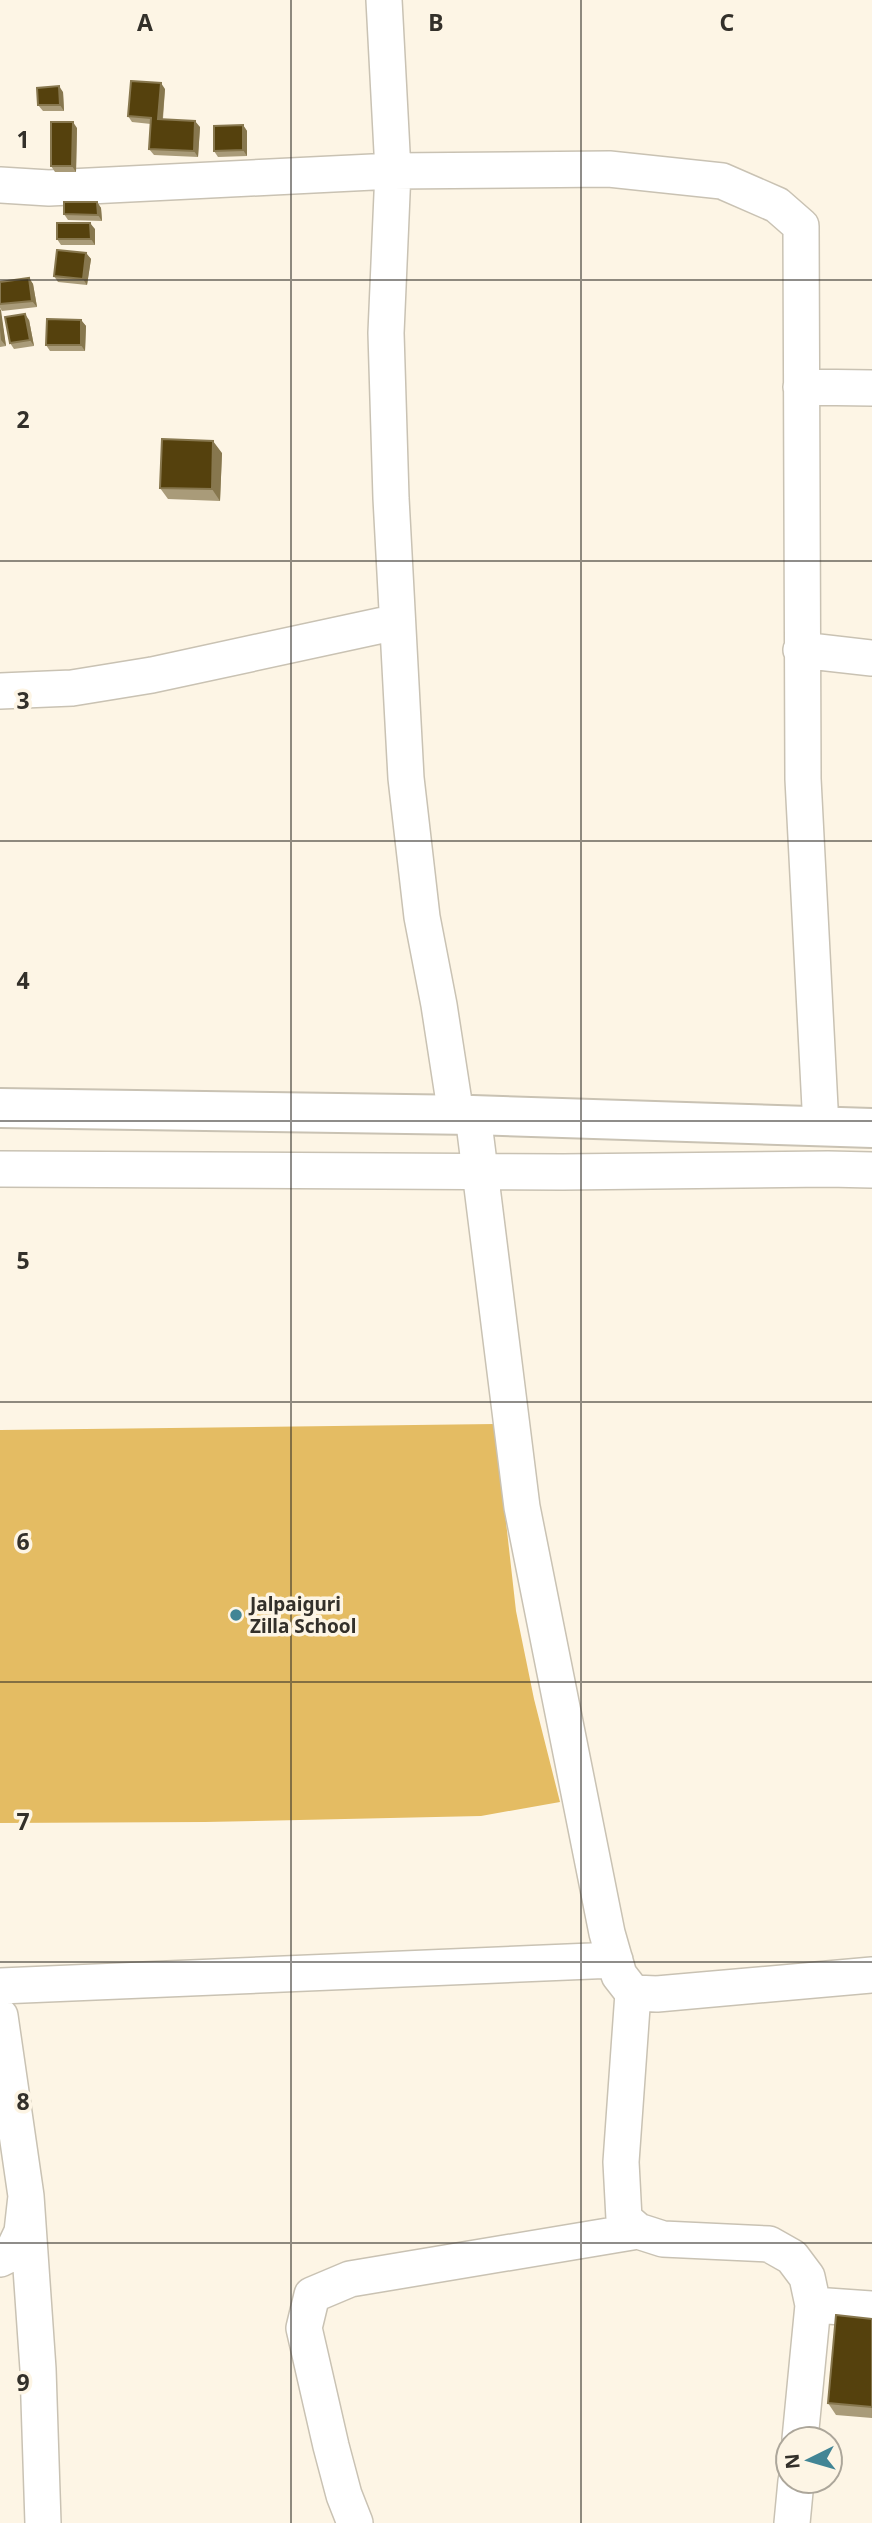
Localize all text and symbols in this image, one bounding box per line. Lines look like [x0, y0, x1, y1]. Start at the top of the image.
text: A [137, 6, 153, 38]
text: B [428, 6, 444, 38]
text: C [720, 6, 735, 38]
text: 1 [16, 123, 30, 155]
text: 2 [16, 403, 30, 435]
text: 3 [16, 684, 30, 716]
text: 4 [16, 964, 30, 996]
text: 5 [16, 1244, 30, 1276]
text: 6 [16, 1525, 30, 1557]
place label: Jalpaiguri Zilla School [248, 1591, 356, 1639]
marker: Jalpaiguri Zilla School [228, 1607, 244, 1623]
text: 7 [16, 1805, 30, 1837]
text: 8 [16, 2085, 30, 2117]
text: 9 [16, 2366, 30, 2398]
north arrow [774, 2425, 844, 2495]
text: N [778, 2453, 806, 2470]

